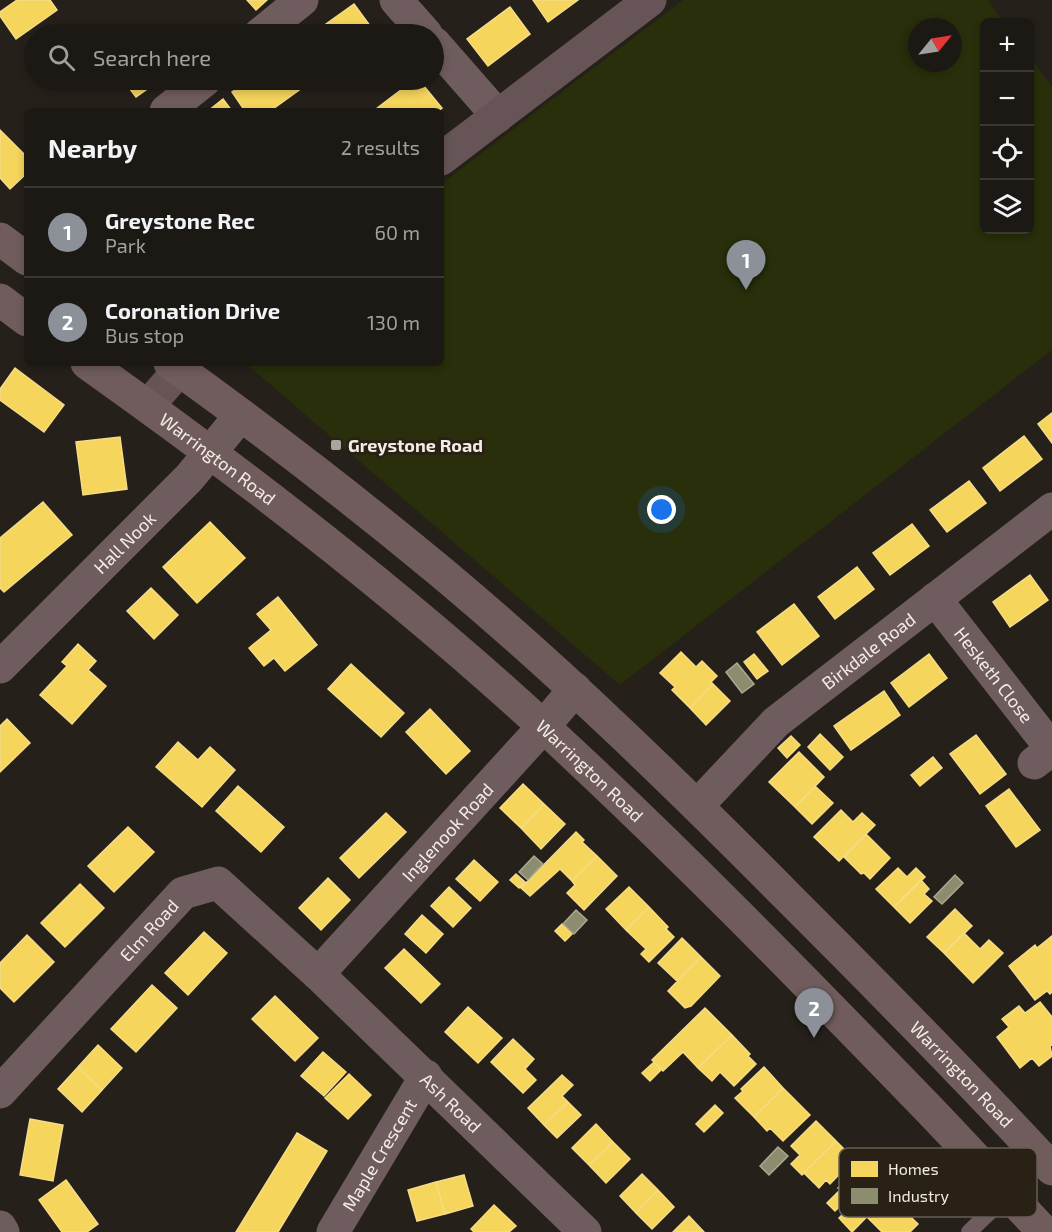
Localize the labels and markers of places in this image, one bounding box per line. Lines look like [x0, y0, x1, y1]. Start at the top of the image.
pin: 1 [726, 240, 766, 290]
place label: Greystone Road [348, 434, 483, 456]
marker: Greystone Road [329, 438, 343, 452]
pin: 2 [794, 988, 834, 1038]

